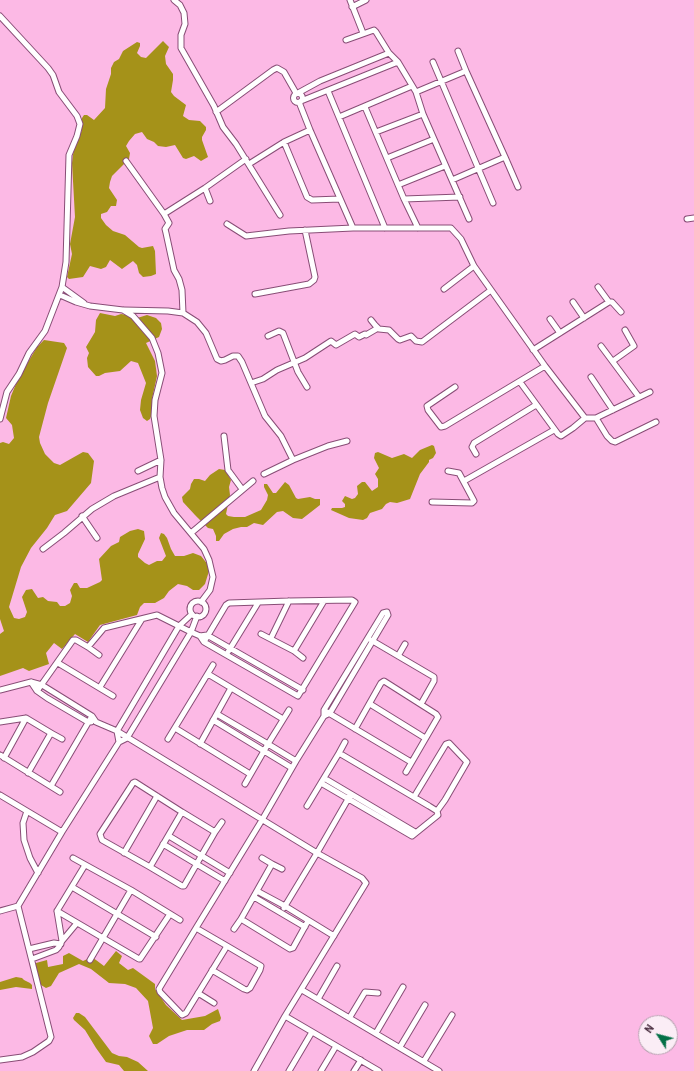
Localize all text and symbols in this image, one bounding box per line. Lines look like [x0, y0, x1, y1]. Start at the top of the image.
north arrow [638, 1015, 678, 1055]
text: N [641, 1021, 656, 1035]

